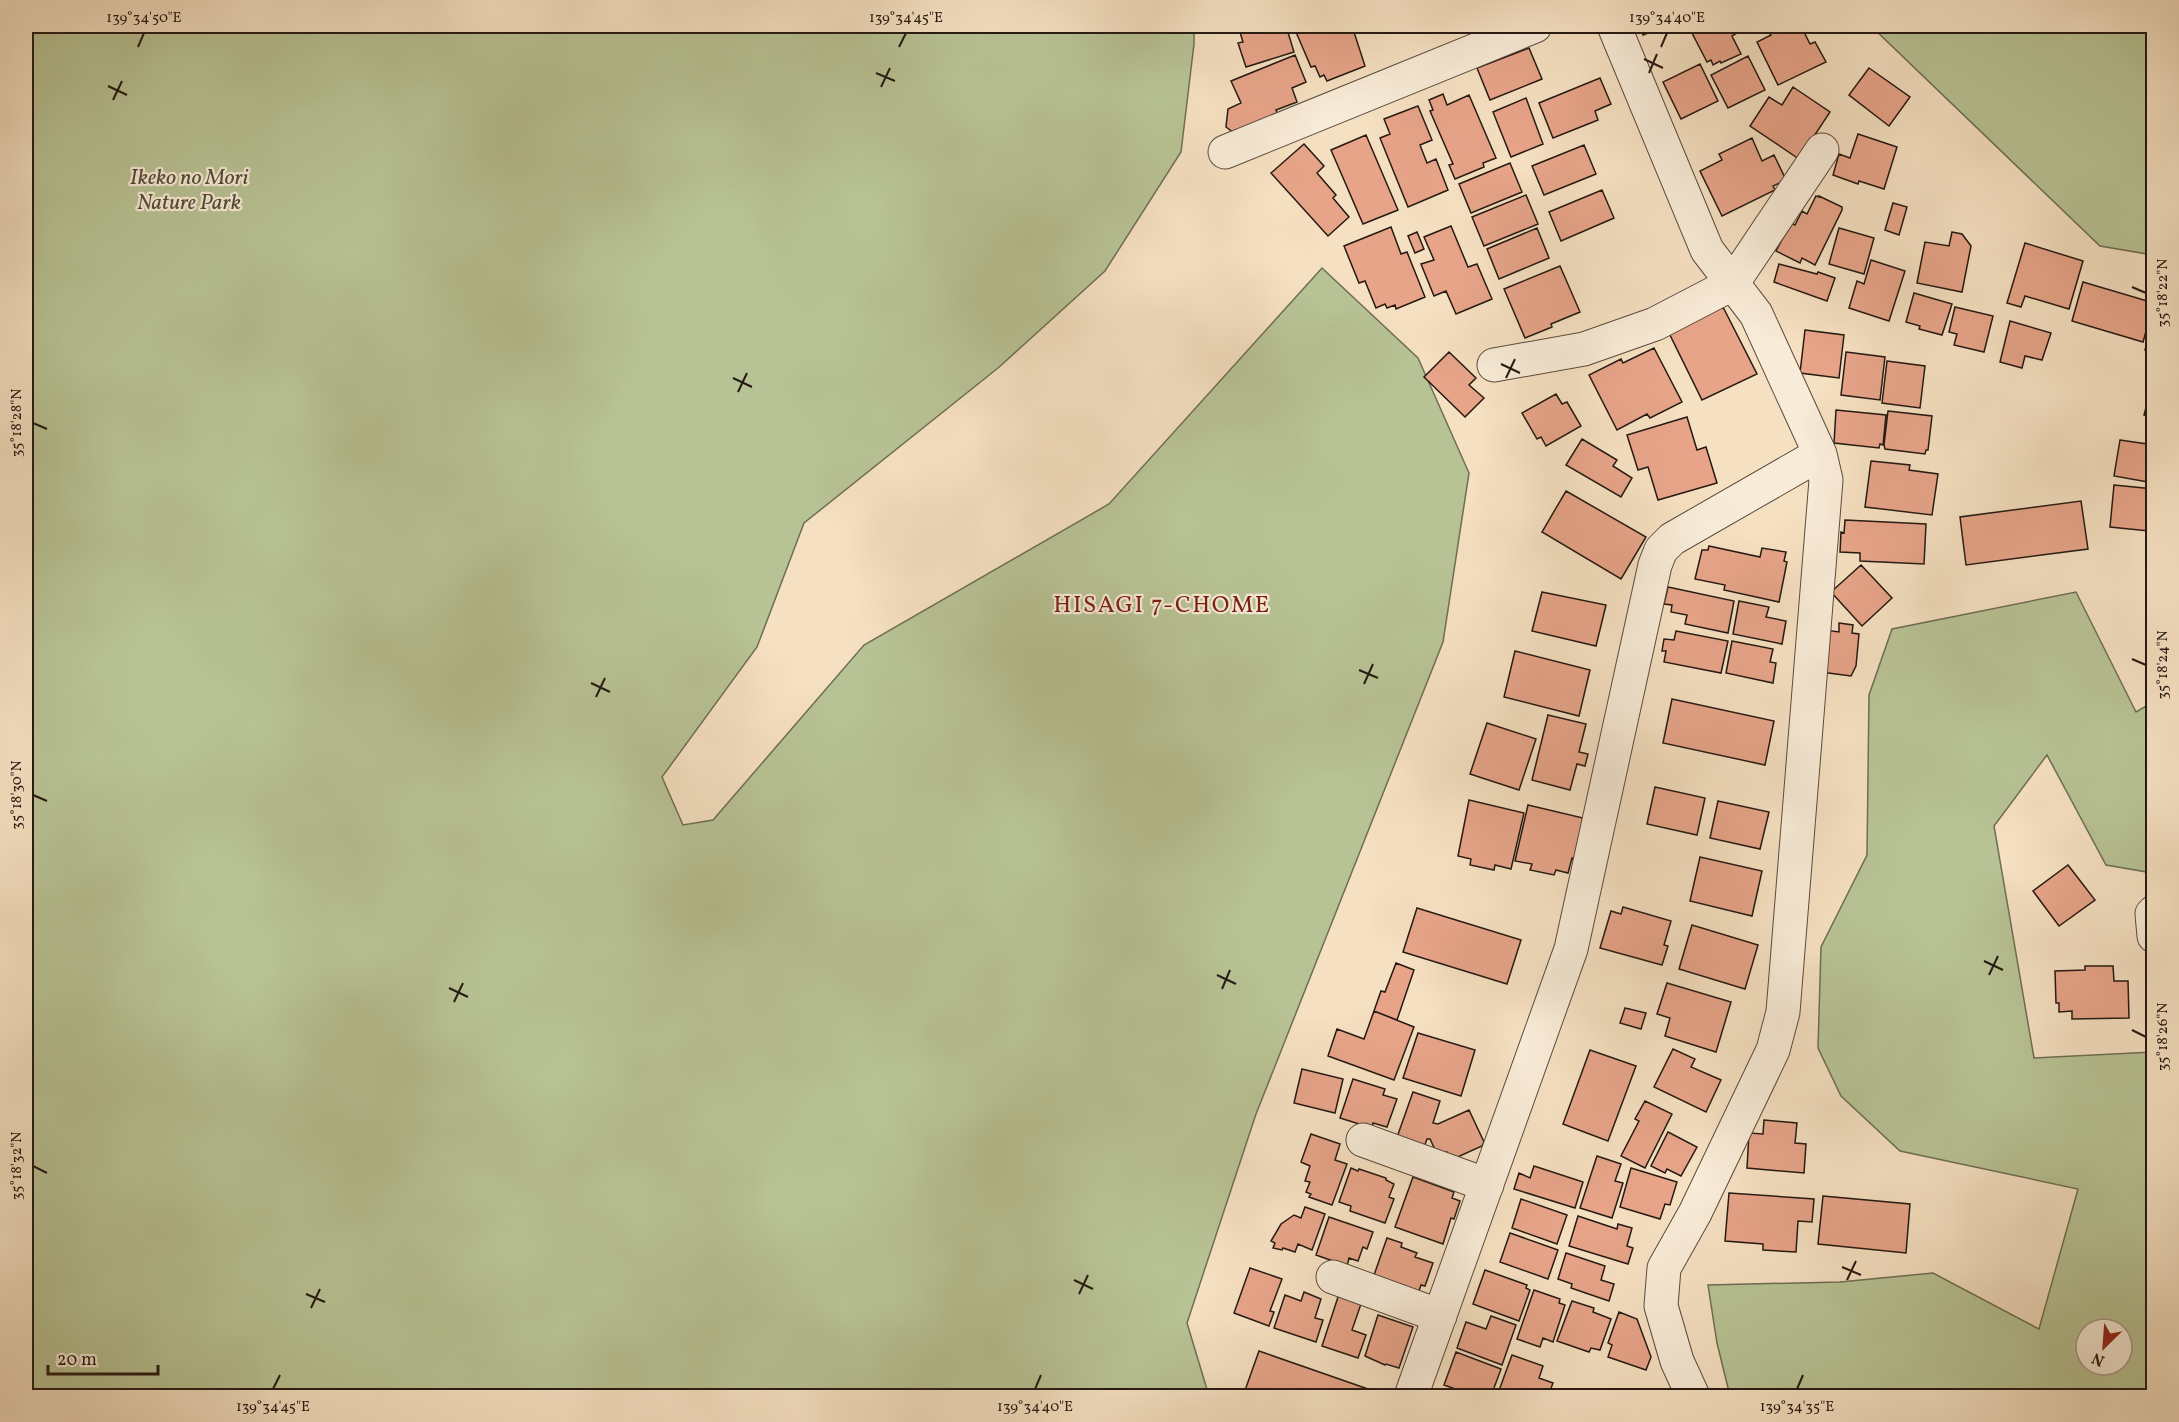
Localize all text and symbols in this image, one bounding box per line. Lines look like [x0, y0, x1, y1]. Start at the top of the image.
text: 139°34'50"E [106, 8, 182, 29]
text: 139°34'45"E [869, 8, 943, 29]
text: 139°34'40"E [1629, 8, 1705, 29]
park label: Ikeko no Mori Nature Park [130, 163, 249, 219]
text: 35°18'22"N [2153, 259, 2174, 327]
text: 35°18'28"N [7, 389, 28, 457]
district label: HISAGI 7-CHOME [1053, 589, 1271, 623]
text: 35°18'24"N [2153, 630, 2174, 700]
text: 35°18'30"N [7, 760, 28, 830]
text: 35°18'26"N [2153, 1003, 2174, 1071]
text: 35°18'32"N [7, 1132, 28, 1200]
north arrow [2074, 1317, 2134, 1377]
scale bar [48, 1338, 158, 1376]
text: N [2088, 1346, 2108, 1371]
text: 20 m [57, 1348, 97, 1373]
text: 139°34'45"E [236, 1397, 310, 1418]
text: 139°34'40"E [997, 1397, 1073, 1418]
text: 139°34'35"E [1760, 1397, 1834, 1418]

